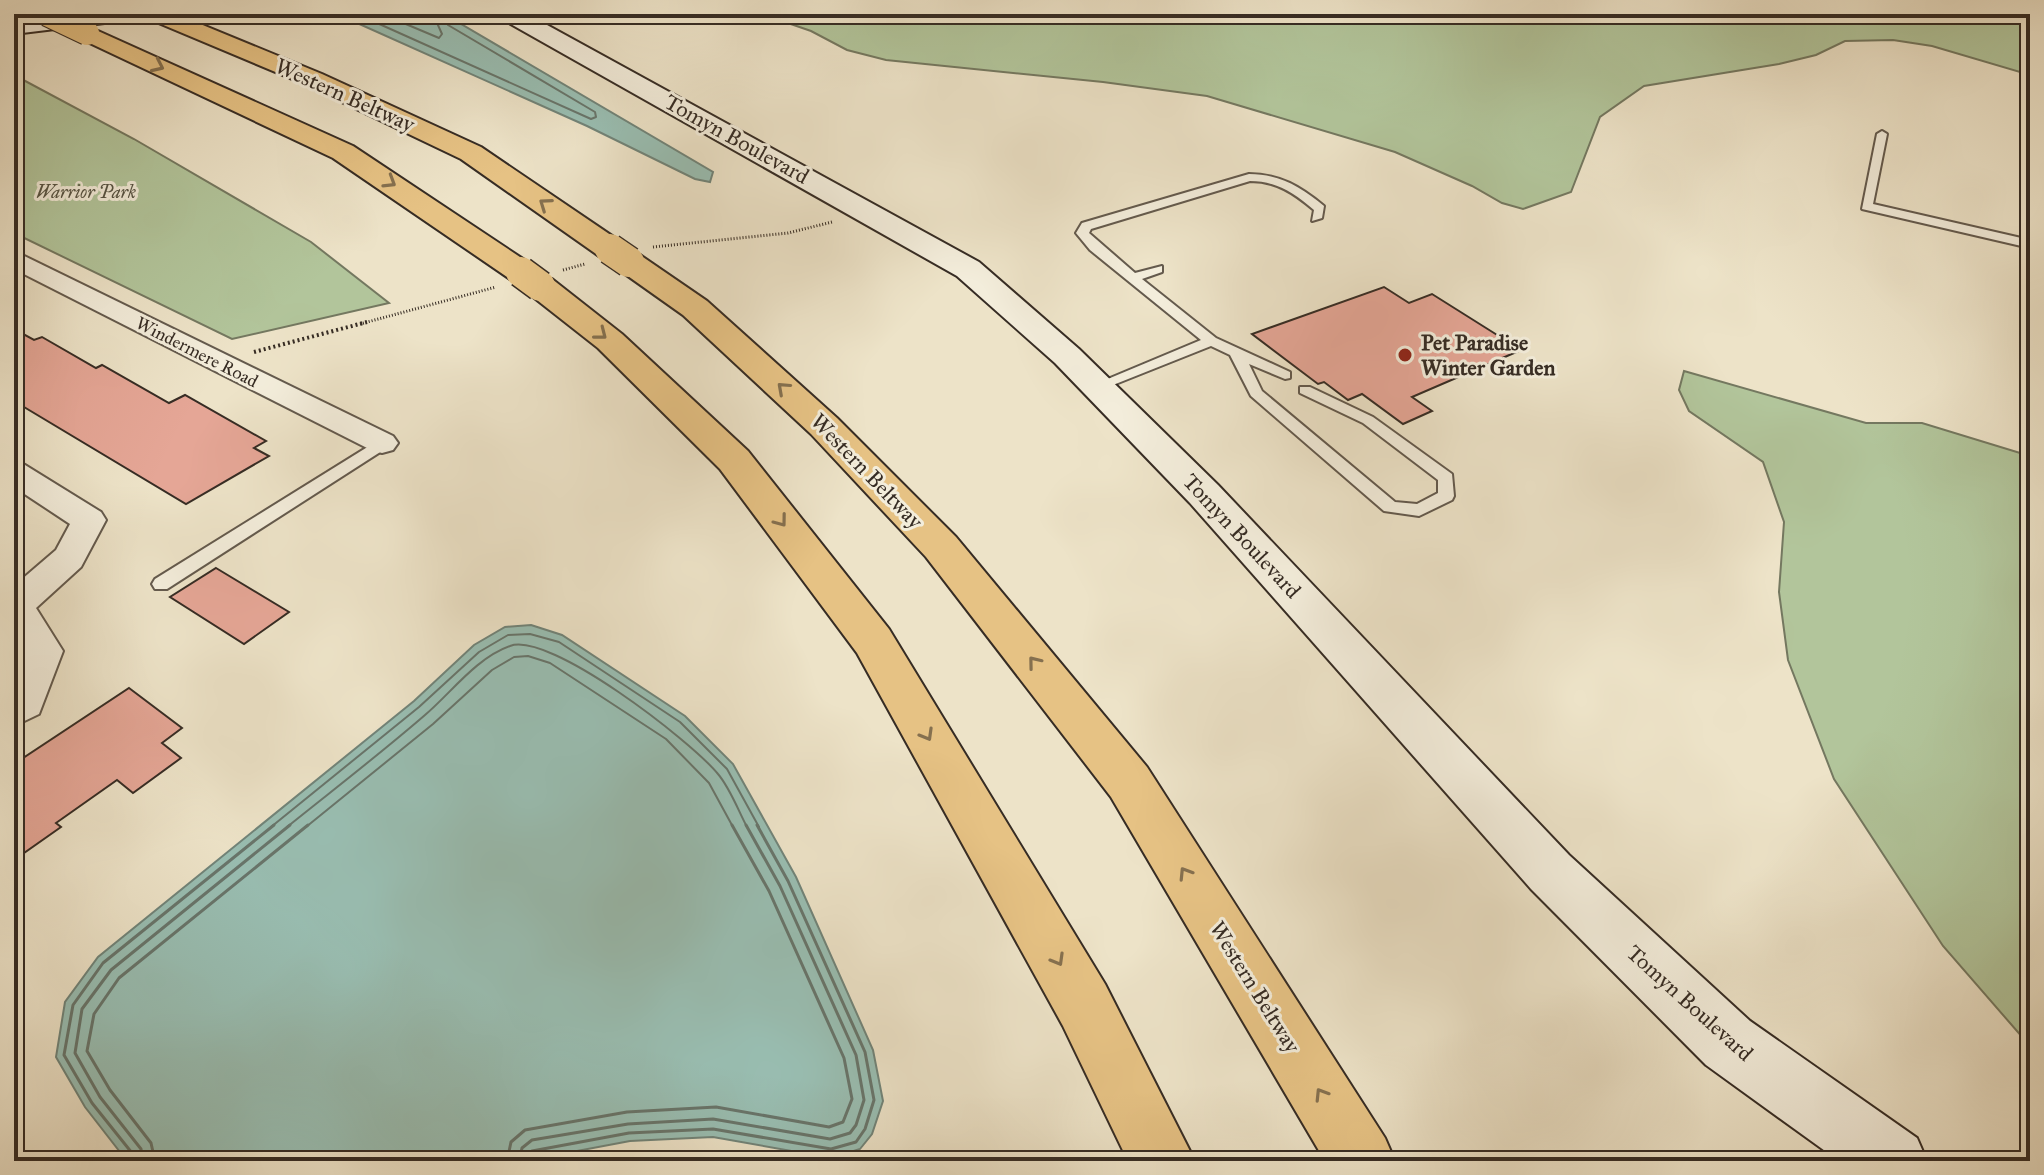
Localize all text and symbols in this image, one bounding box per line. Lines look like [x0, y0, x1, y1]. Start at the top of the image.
street label: Western Beltway [271, 52, 420, 138]
one-way arrow [150, 56, 164, 72]
street label: Tomyn Boulevard [660, 88, 814, 190]
one-way arrow [381, 173, 396, 188]
park label: Warrior Park [36, 181, 136, 203]
one-way arrow [540, 199, 554, 214]
street label: Windermere Road [132, 312, 262, 392]
one-way arrow [592, 324, 606, 339]
place label: Pet Paradise Winter Garden [1421, 329, 1555, 381]
marker: Pet Paradise Winter Garden [1396, 346, 1414, 364]
one-way arrow [778, 383, 792, 397]
street label: Western Beltway [805, 408, 929, 535]
street label: Tomyn Boulevard [1177, 468, 1307, 604]
one-way arrow [771, 512, 785, 527]
one-way arrow [1029, 656, 1043, 671]
one-way arrow [917, 726, 933, 741]
one-way arrow [1180, 867, 1195, 882]
street label: Western Beltway [1204, 916, 1307, 1058]
street label: Tomyn Boulevard [1621, 939, 1759, 1067]
one-way arrow [1048, 951, 1064, 966]
one-way arrow [1316, 1088, 1331, 1103]

